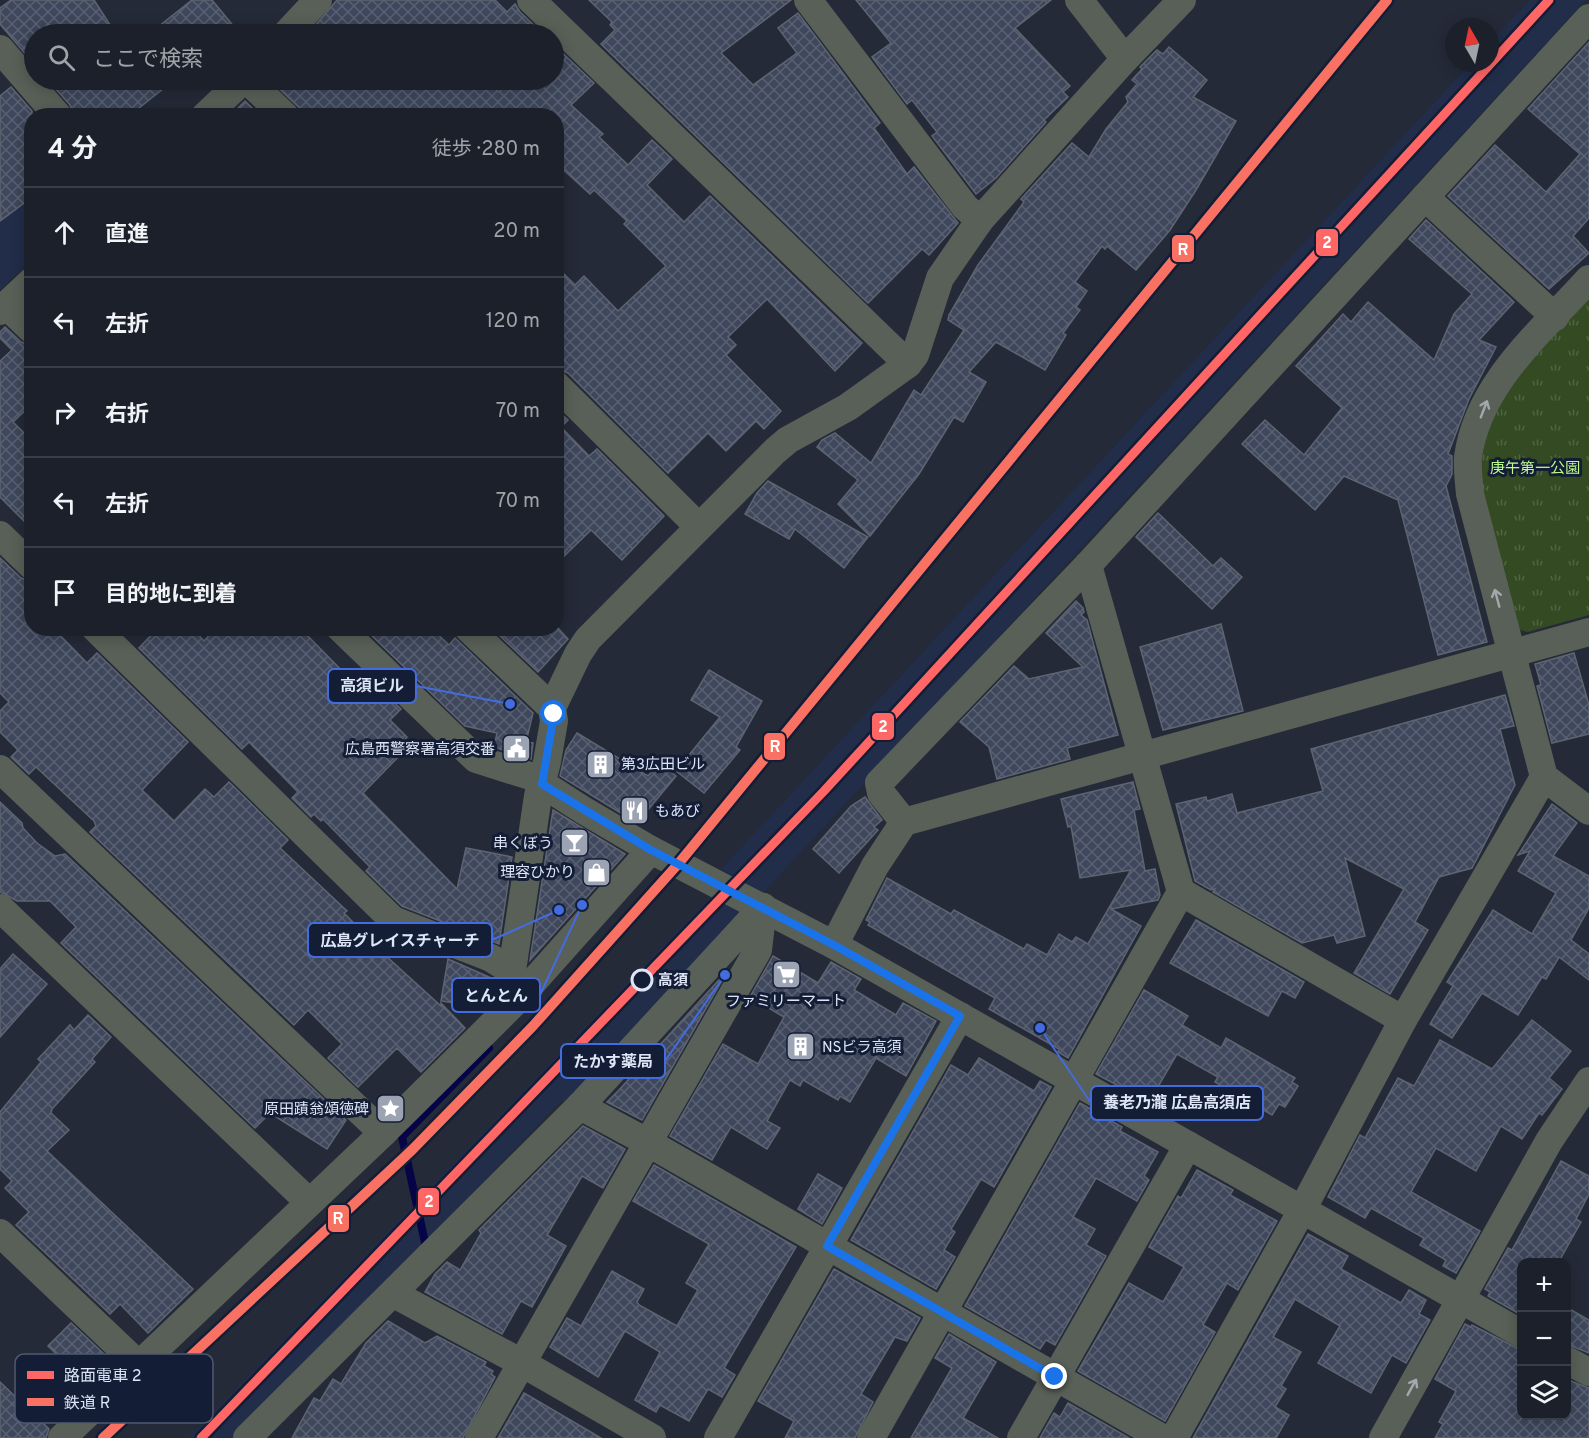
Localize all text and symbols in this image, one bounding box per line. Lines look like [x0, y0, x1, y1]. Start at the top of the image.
north arrow [1445, 18, 1499, 72]
search box [24, 24, 564, 90]
icon: search [45, 41, 78, 74]
text: ここで検索 [93, 47, 203, 74]
text: 4 分 [48, 134, 97, 167]
text: 徒歩 · 280 m [432, 137, 540, 163]
icon: ahead [48, 216, 81, 249]
text: 20 m [493, 219, 540, 245]
text: 直進 [105, 222, 149, 249]
line badge: 2 [1315, 228, 1339, 257]
line badge: R [1171, 234, 1195, 263]
text: 2 [1322, 234, 1332, 254]
text: R [1177, 241, 1189, 261]
icon: left [48, 306, 81, 339]
text: 120 m [486, 309, 540, 335]
text: 左折 [105, 312, 149, 339]
icon: right [48, 396, 81, 429]
text: 70 m [496, 399, 540, 425]
one-way arrow [1479, 400, 1490, 419]
text: 右折 [105, 402, 149, 429]
park label: 庚午第一公園 [1490, 460, 1580, 479]
icon: left [48, 486, 81, 519]
text: 70 m [496, 489, 540, 515]
text: 左折 [105, 492, 149, 519]
icon: arrive [48, 576, 81, 609]
text: 目的地に到着 [105, 582, 237, 609]
one-way arrow [1490, 589, 1502, 608]
callout: 高須ビル [328, 669, 416, 703]
text: 高須ビル [340, 677, 404, 697]
route start [540, 700, 566, 726]
line badge: 2 [871, 712, 895, 741]
text: 2 [878, 718, 888, 738]
line badge: R [763, 732, 786, 761]
public building icon: 広島西警察署高須交番 [500, 733, 532, 765]
text: R [769, 738, 781, 758]
place label: 広島西警察署高須交番 [345, 741, 495, 760]
building icon: 第3広田ビル [584, 748, 616, 780]
place label: 第3広田ビル [621, 756, 705, 775]
restaurant icon: もあび [618, 795, 650, 827]
place label: もあび [655, 803, 700, 822]
bar icon: 串くぼう [558, 827, 590, 859]
place label: 串くぼう [493, 835, 553, 854]
shop icon: 理容ひかり [580, 856, 612, 888]
place label: 理容ひかり [500, 864, 575, 883]
callout: 広島グレイスチャーチ [308, 923, 492, 957]
text: 広島グレイスチャーチ [320, 931, 480, 952]
supermarket icon: ファミリーマート [770, 958, 802, 990]
marker: 高須 [631, 969, 653, 991]
place label: 高須 [658, 972, 688, 991]
callout: とんとん [452, 978, 540, 1012]
text: とんとん [464, 987, 528, 1007]
place label: ファミリーマート [726, 993, 846, 1012]
building icon: NSビラ高須 [785, 1031, 817, 1063]
place label: NSビラ高須 [822, 1039, 902, 1058]
callout: たかす薬局 [561, 1044, 665, 1078]
text: たかす薬局 [573, 1053, 653, 1073]
callout: 養老乃瀧 広島高須店 [1091, 1086, 1263, 1120]
place icon: 原田蹟翁頌徳碑 [374, 1093, 406, 1125]
text: 養老乃瀧 広島高須店 [1103, 1094, 1251, 1114]
place label: 原田蹟翁頌徳碑 [264, 1101, 369, 1120]
line badge: 2 [417, 1187, 440, 1216]
text: 2 [424, 1193, 434, 1213]
line badge: R [327, 1204, 350, 1233]
text: R [332, 1210, 344, 1230]
map controls [1517, 1258, 1571, 1420]
button: + [1517, 1258, 1571, 1312]
button: − [1517, 1312, 1571, 1366]
legend [15, 1354, 213, 1423]
route end [1041, 1363, 1067, 1389]
button: layers [1517, 1366, 1571, 1420]
text: 路面電車 2 [64, 1367, 142, 1387]
one-way arrow [1406, 1379, 1418, 1396]
text: 鉄道 R [64, 1394, 110, 1414]

